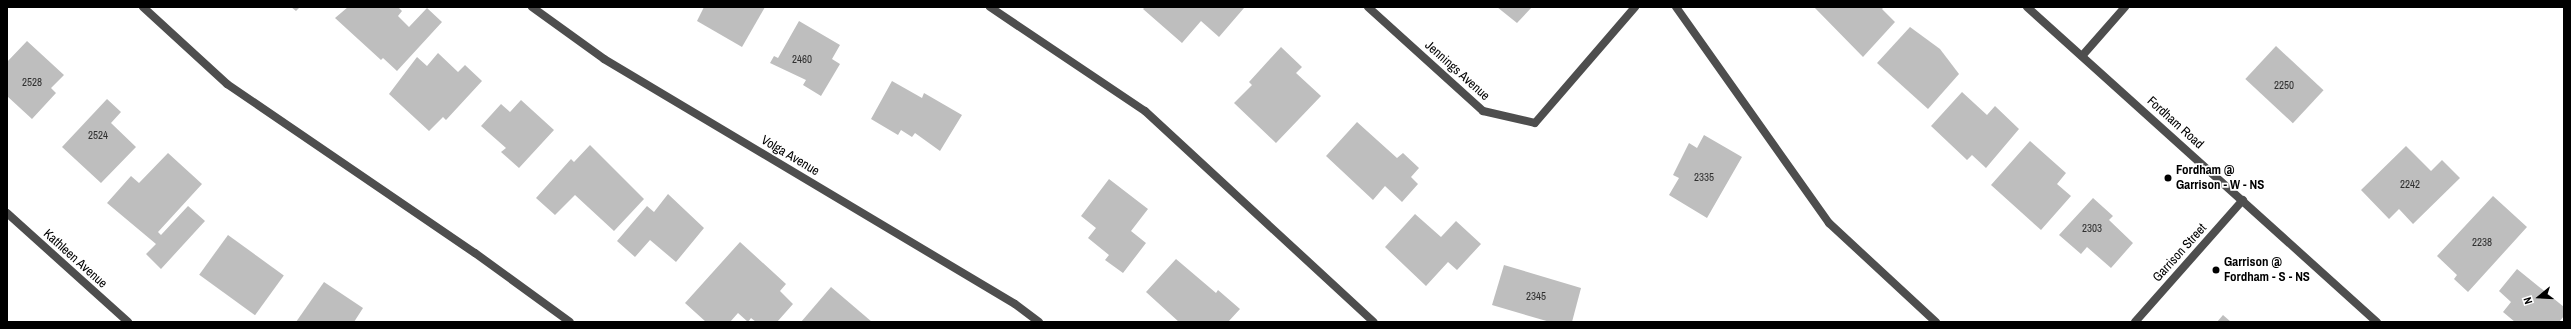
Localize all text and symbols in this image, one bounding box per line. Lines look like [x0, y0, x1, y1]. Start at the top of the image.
street label: Jennings Avenue [1421, 38, 1493, 104]
house number: 2460 [792, 52, 812, 66]
house number: 2528 [22, 75, 42, 89]
house number: 2250 [2274, 78, 2294, 92]
street label: Fordham Road [2144, 94, 2206, 152]
house number: 2524 [88, 128, 108, 142]
street label: Volga Avenue [758, 132, 822, 180]
place label: Fordham @ Garrison - W - NS [2176, 163, 2264, 194]
house number: 2335 [1694, 170, 1714, 184]
marker: Fordham @ Garrison - W - NS [2163, 173, 2173, 183]
house number: 2242 [2400, 177, 2420, 191]
house number: 2303 [2082, 221, 2102, 235]
street label: Garrison Street [2150, 221, 2210, 285]
street label: Kathleen Avenue [40, 226, 110, 292]
house number: 2238 [2472, 235, 2492, 249]
place label: Garrison @ Fordham - S - NS [2224, 255, 2310, 286]
marker: Garrison @ Fordham - S - NS [2211, 265, 2221, 275]
north arrow [2519, 277, 2559, 317]
house number: 2345 [1526, 289, 1546, 303]
text: N [2520, 295, 2535, 306]

